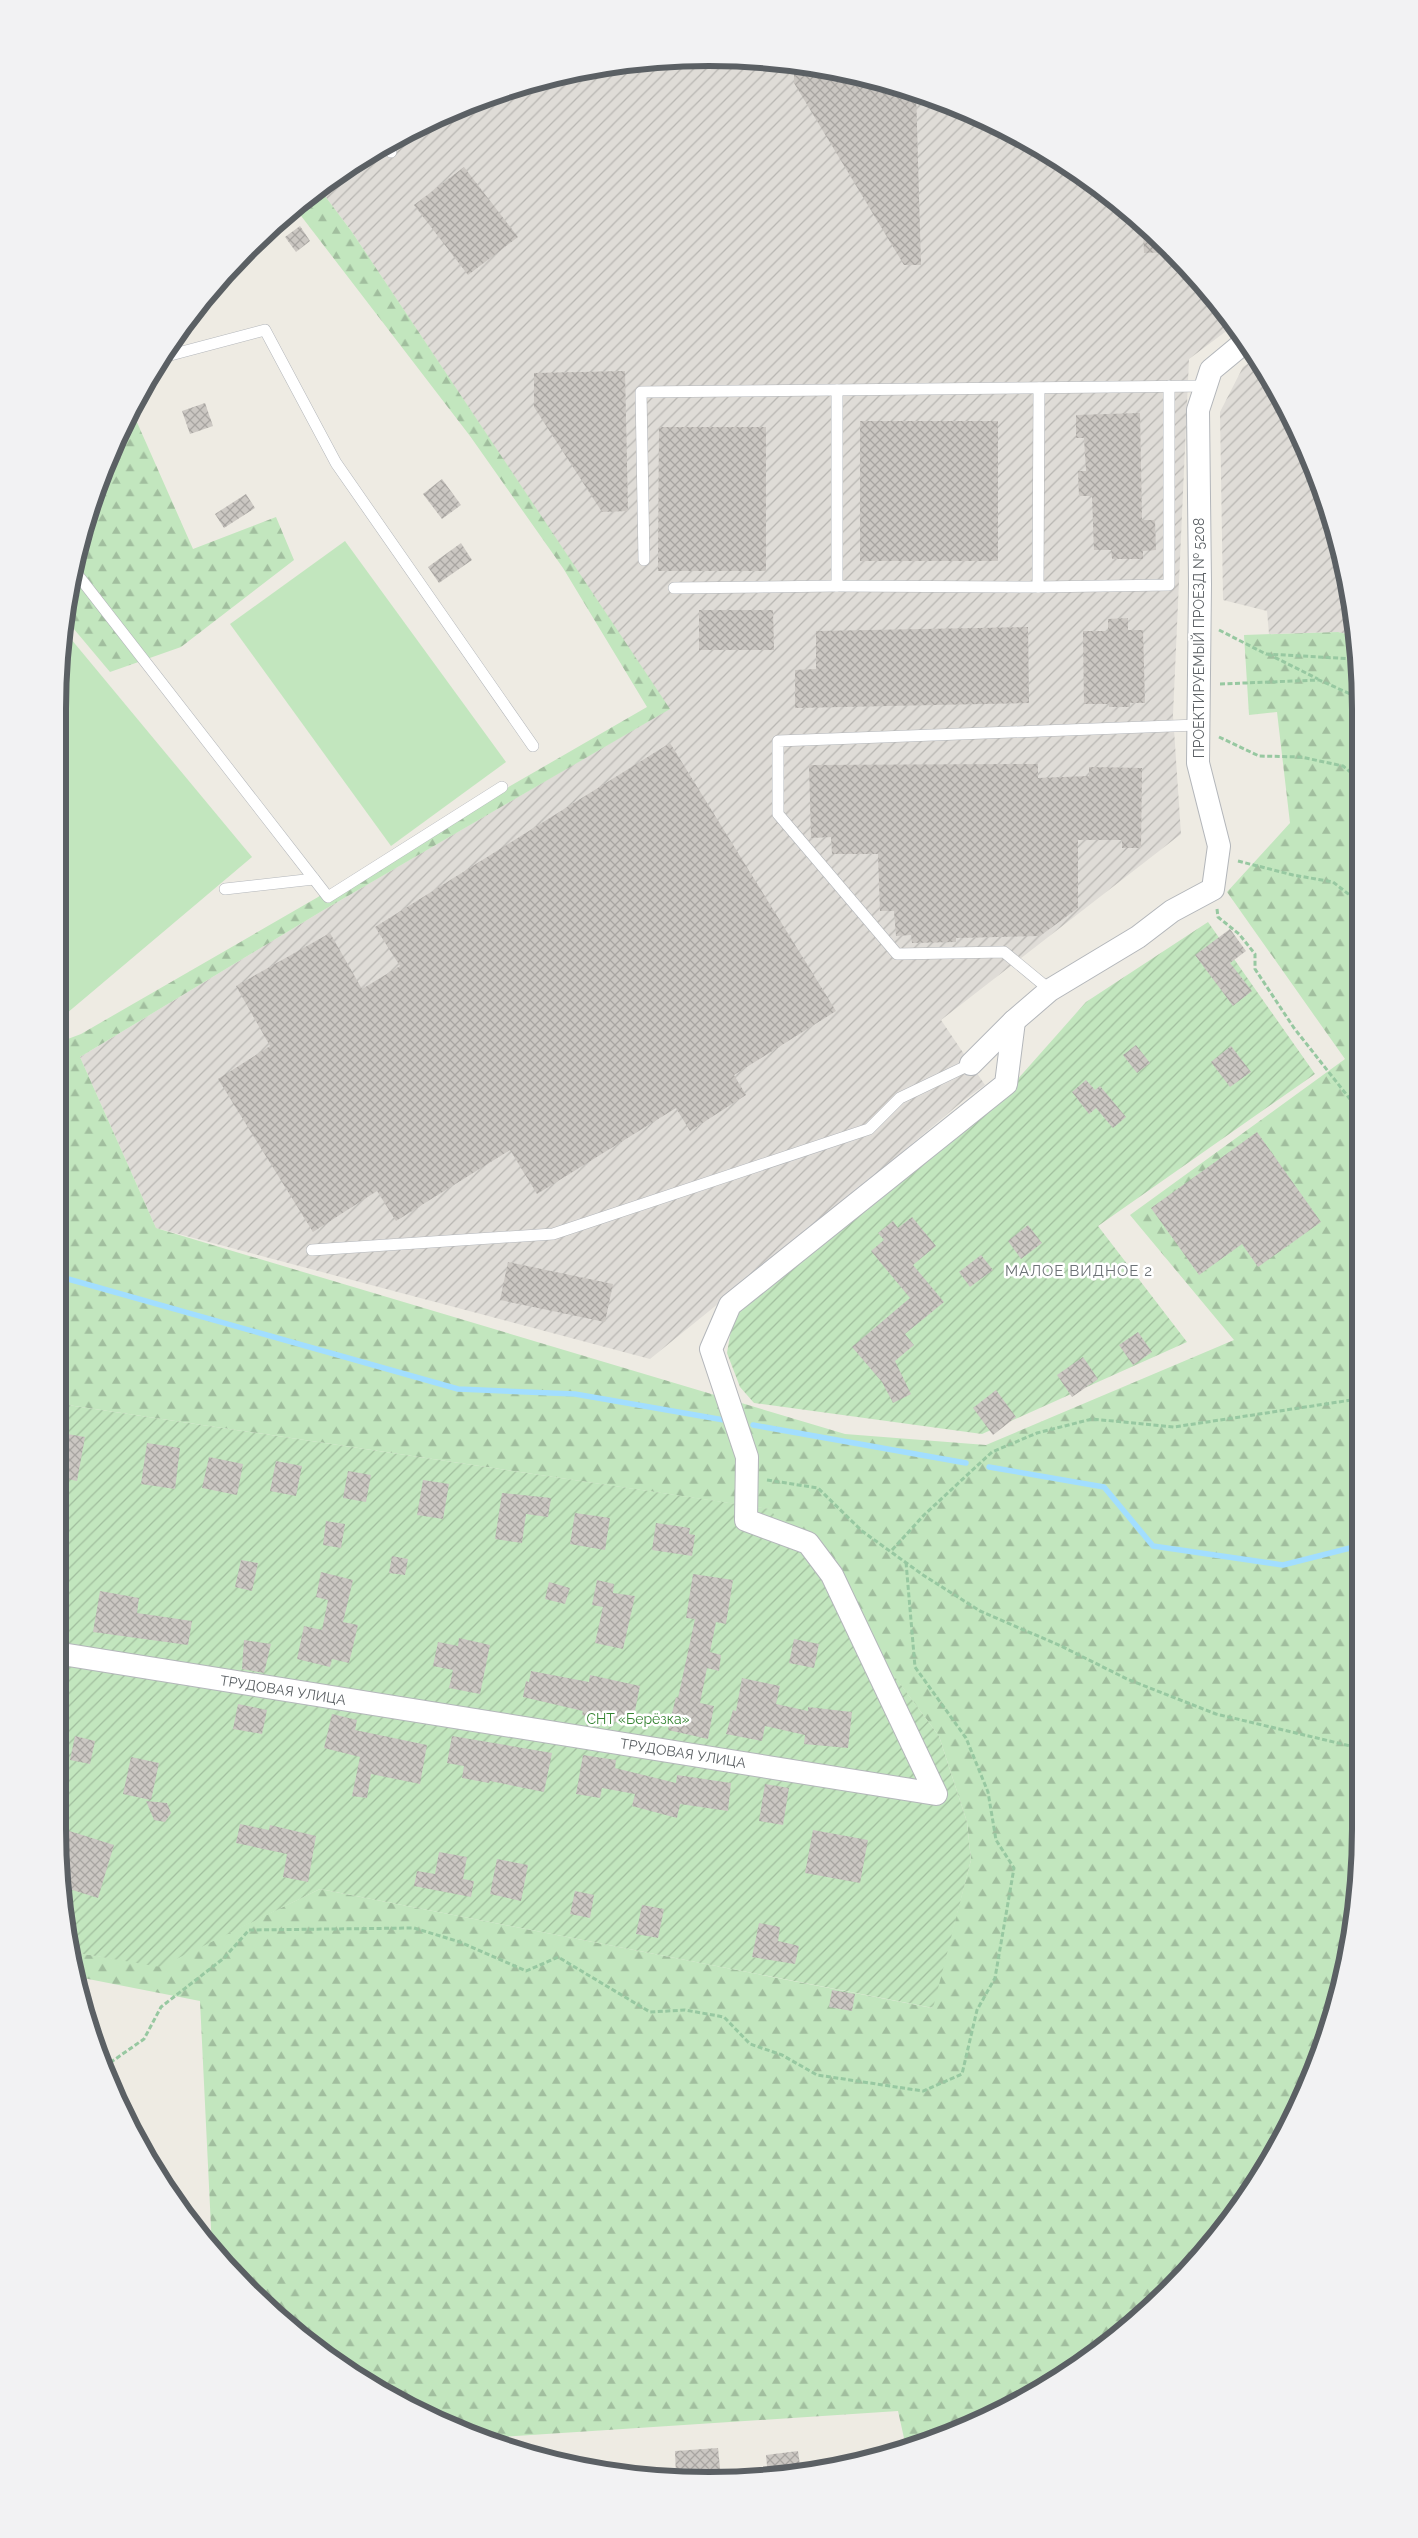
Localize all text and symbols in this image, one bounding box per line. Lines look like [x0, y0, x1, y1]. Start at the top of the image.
street label: ПРОЕКТИРУЕМЫЙ ПРОЕЗД № 5208 [1190, 518, 1207, 758]
district label: МАЛОЕ ВИДНОЕ 2 [1005, 1262, 1153, 1280]
street label: ТРУДОВАЯ УЛИЦА [219, 1672, 348, 1708]
park label: СНТ «Берёзка» [586, 1711, 690, 1727]
street label: ТРУДОВАЯ УЛИЦА [619, 1735, 748, 1771]

